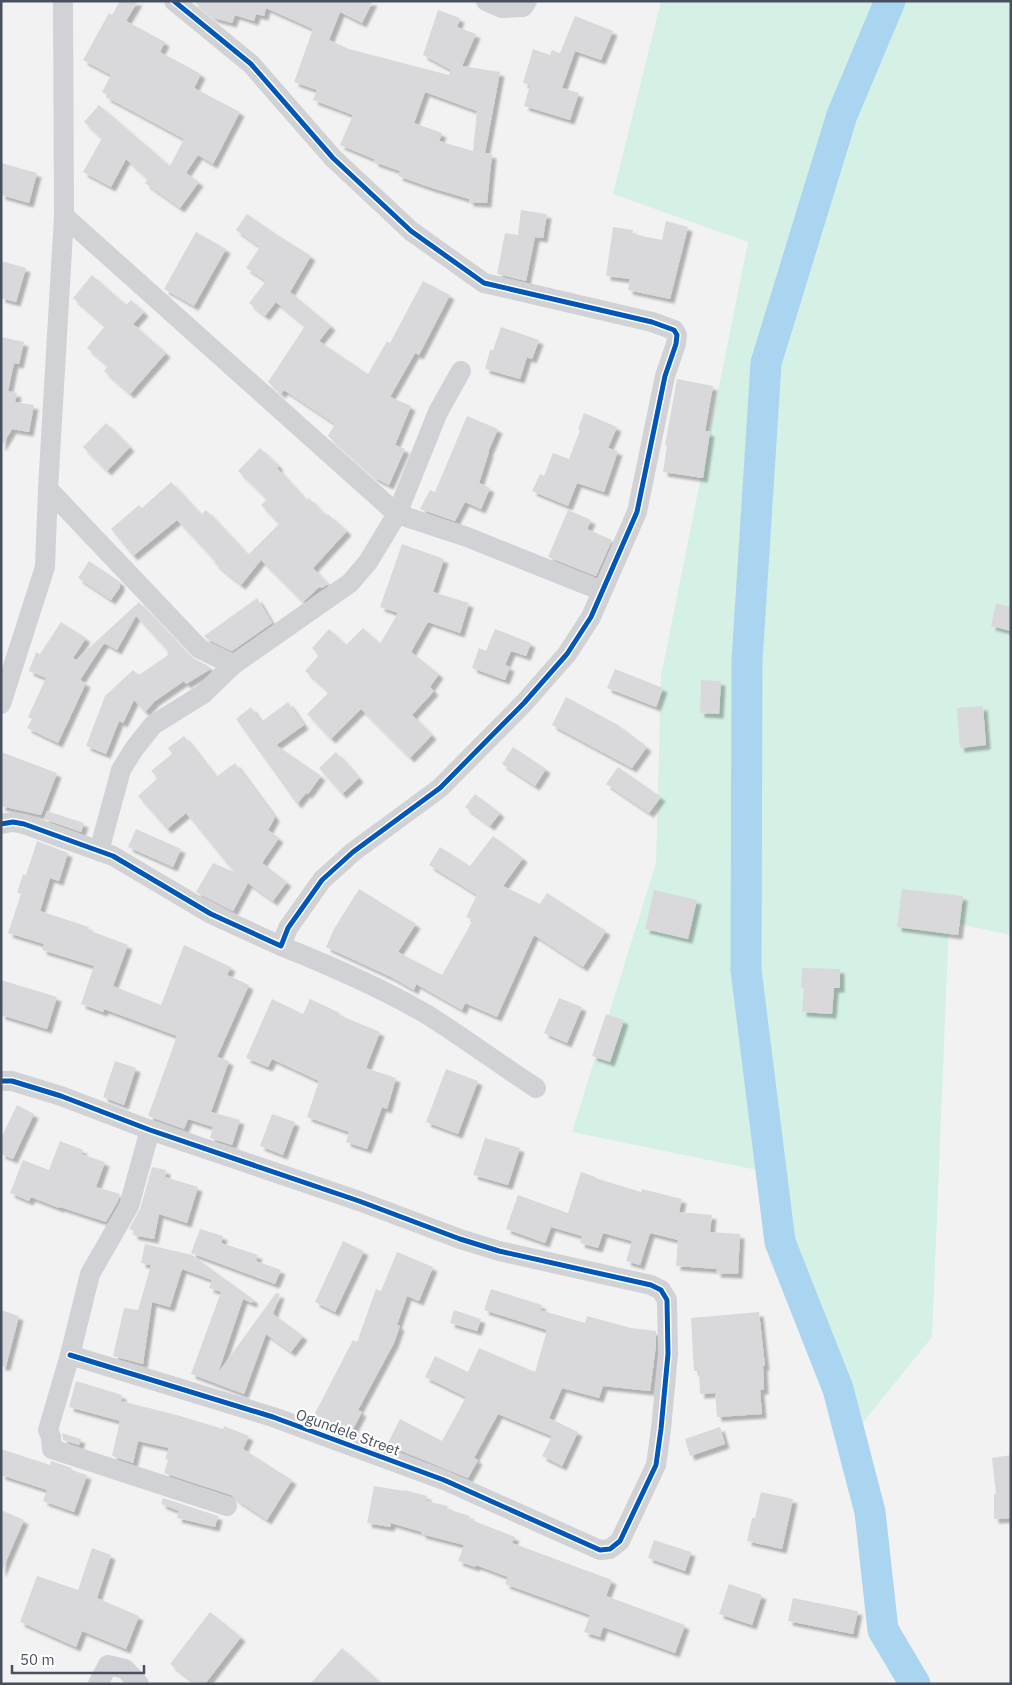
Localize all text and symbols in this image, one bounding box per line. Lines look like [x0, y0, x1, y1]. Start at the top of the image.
street label: Ogundele Street [293, 1404, 403, 1460]
scale bar [12, 1642, 145, 1674]
text: 50 m [20, 1650, 55, 1669]

